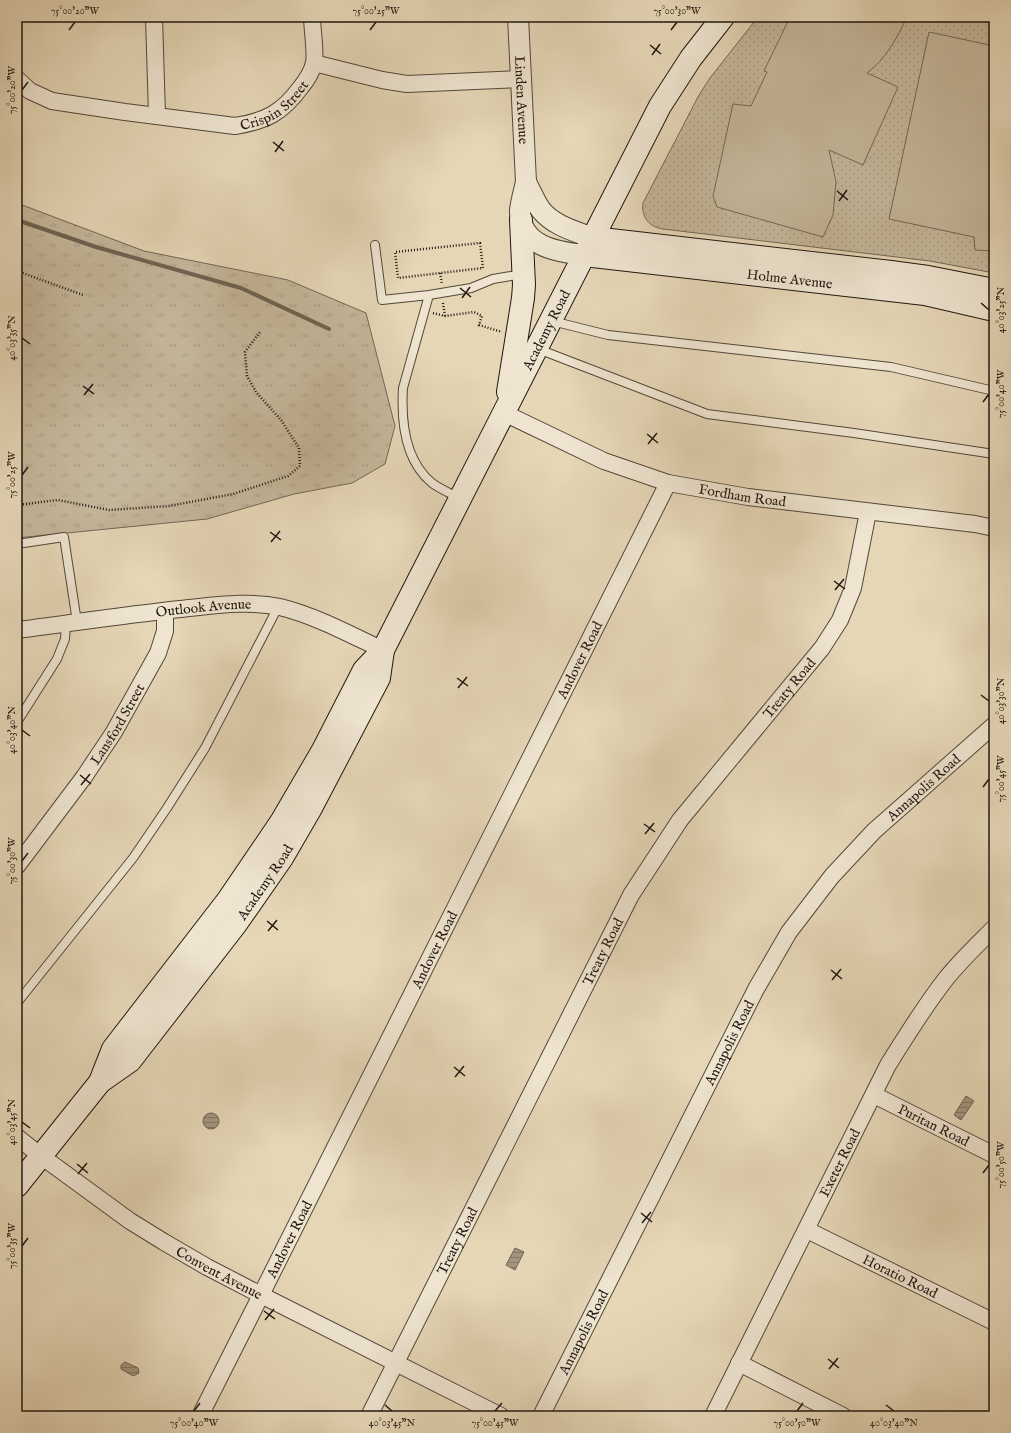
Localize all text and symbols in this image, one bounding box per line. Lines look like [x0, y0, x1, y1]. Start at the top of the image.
text: 75°00'20"W [51, 5, 100, 18]
text: 75°00'25"W [353, 5, 400, 18]
text: 75°00'30"W [653, 5, 701, 18]
street label: Linden Avenue [510, 55, 532, 145]
text: 75°00'20"W [6, 65, 19, 114]
street label: Crispin Street [239, 77, 313, 135]
street label: Holme Avenue [746, 266, 834, 293]
street label: Academy Road [518, 287, 575, 374]
text: 40°03'25"N [995, 287, 1008, 333]
text: 40°03'35"N [6, 315, 19, 361]
text: 75°00'40"W [995, 369, 1008, 418]
text: 75°00'25"W [6, 451, 19, 498]
street label: Fordham Road [697, 481, 787, 512]
street label: Outlook Avenue [155, 596, 252, 622]
street label: Andover Road [553, 618, 607, 703]
street label: Treaty Road [760, 654, 820, 723]
text: 40°03'30"N [995, 677, 1008, 724]
street label: Lansford Street [87, 681, 149, 769]
text: 40°03'40"N [6, 706, 19, 754]
street label: Annapolis Road [883, 750, 965, 826]
text: 75°00'45"W [995, 755, 1008, 803]
text: 75°00'30"W [6, 837, 19, 885]
street label: Academy Road [233, 841, 298, 925]
street label: Andover Road [408, 908, 462, 993]
street label: Treaty Road [579, 915, 628, 989]
street label: Annapolis Road [701, 997, 759, 1089]
text: 40°03'45"N [6, 1098, 19, 1145]
street label: Puritan Road [895, 1101, 973, 1151]
street label: Exeter Road [816, 1126, 865, 1200]
text: 75°00'50"W [995, 1141, 1008, 1189]
street label: Andover Road [263, 1197, 317, 1282]
street label: Treaty Road [433, 1204, 483, 1278]
text: 75°00'35"W [6, 1223, 19, 1269]
street label: Convent Avenue [172, 1243, 266, 1304]
street label: Horatio Road [859, 1251, 941, 1303]
street label: Annapolis Road [555, 1287, 613, 1379]
text: 75°00'40"W [170, 1417, 219, 1430]
text: 40°03'45"N [369, 1417, 416, 1430]
text: 75°00'45"W [471, 1417, 519, 1430]
text: 75°00'50"W [773, 1417, 821, 1430]
text: 40°03'40"N [870, 1417, 918, 1430]

